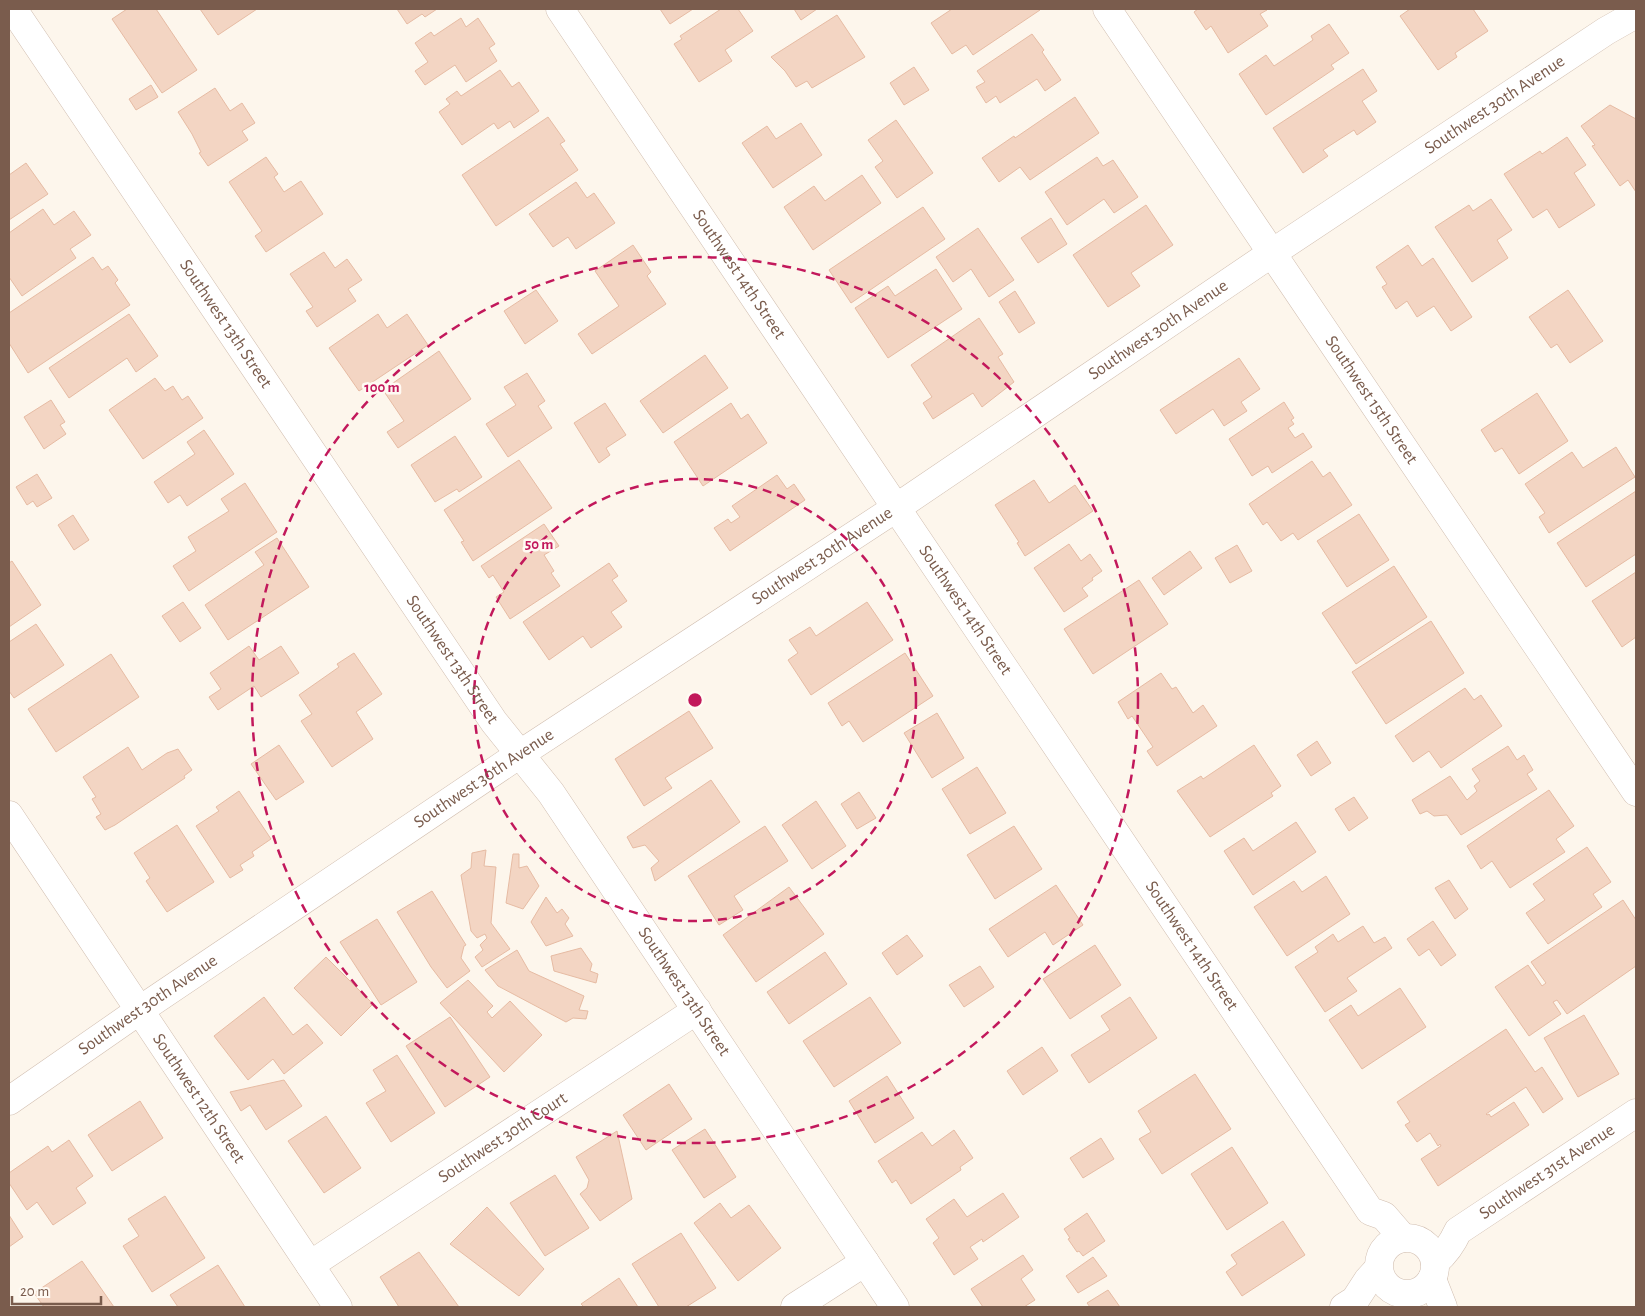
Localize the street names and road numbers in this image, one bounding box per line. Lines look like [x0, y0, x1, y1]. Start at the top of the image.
street label: Southwest 30th Avenue [1422, 52, 1568, 158]
street label: Southwest 14th Street [689, 206, 789, 343]
street label: Southwest 13th Street [176, 257, 275, 392]
street label: Southwest 30th Avenue [1085, 277, 1231, 384]
street label: Southwest 15th Street [1322, 333, 1421, 468]
street label: Southwest 30th Avenue [749, 504, 896, 609]
street label: Southwest 14th Street [915, 542, 1015, 678]
street label: Southwest 13th Street [402, 592, 502, 727]
street label: Southwest 30th Avenue [411, 725, 557, 832]
street label: Southwest 14th Street [1142, 878, 1242, 1014]
street label: Southwest 13th Street [634, 924, 733, 1059]
street label: Southwest 30th Avenue [75, 951, 221, 1059]
street label: Southwest 12th Street [149, 1030, 248, 1167]
street label: Southwest 30th Court [435, 1089, 571, 1187]
street label: Southwest 31st Avenue [1476, 1121, 1618, 1223]

